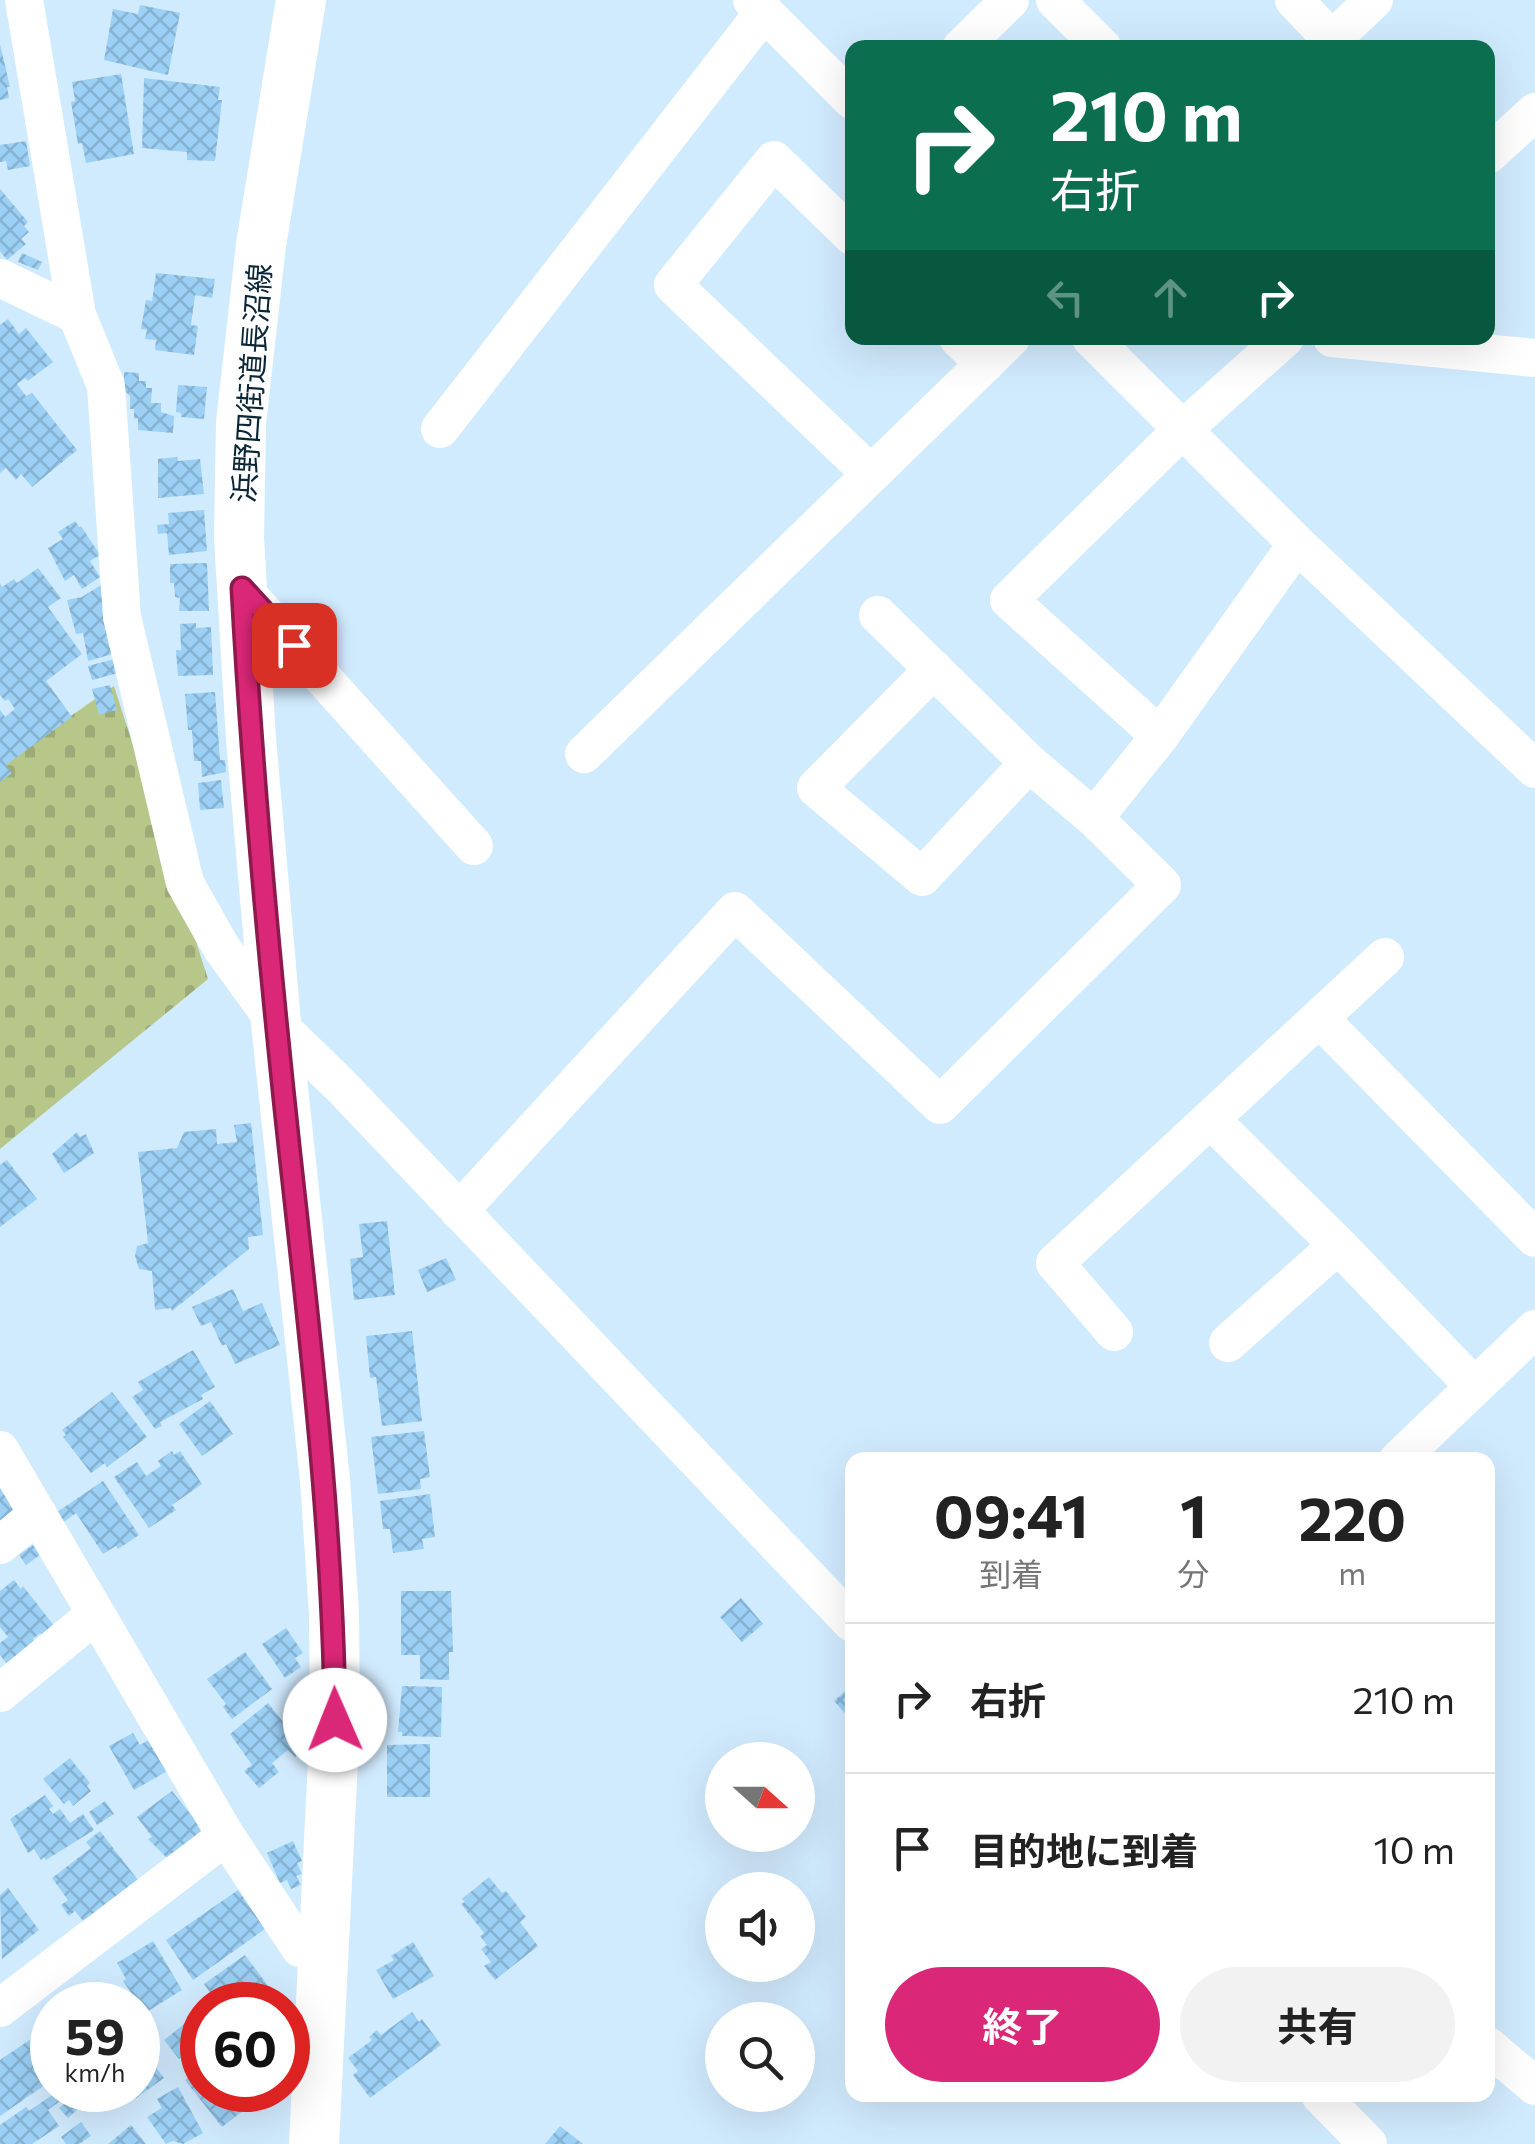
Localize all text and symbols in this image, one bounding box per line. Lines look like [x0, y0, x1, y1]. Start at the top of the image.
text: 210 m [1050, 70, 1242, 155]
icon: right [885, 80, 1015, 210]
text: 右折 [1050, 161, 1140, 216]
street label: 浜野四街道長沼線 [223, 262, 277, 504]
icon: left [1038, 270, 1093, 325]
icon: ahead [1143, 270, 1198, 325]
icon: right [1248, 270, 1303, 325]
pin [252, 603, 337, 688]
icon: arrive [267, 618, 322, 673]
text: 09:41 [934, 1477, 1089, 1550]
text: 1 [1180, 1477, 1207, 1550]
text: 220 [1298, 1480, 1406, 1553]
text: m [1338, 1552, 1366, 1592]
text: 到着 [979, 1553, 1043, 1593]
text: 分 [1178, 1553, 1210, 1593]
position arrow [283, 1668, 387, 1772]
icon: right [885, 1671, 940, 1726]
text: 210 m [1352, 1675, 1455, 1722]
text: 右折 [970, 1676, 1046, 1723]
north arrow [705, 1742, 815, 1852]
map controls [705, 1742, 815, 2112]
icon: arrive [885, 1821, 940, 1876]
text: 10 m [1374, 1825, 1455, 1872]
text: 目的地に到着 [970, 1826, 1198, 1873]
button: sound [705, 1872, 815, 1982]
button: 終了 [885, 1967, 1160, 2082]
button: 共有 [1180, 1967, 1455, 2082]
speed limit sign: 60 [180, 1982, 310, 2112]
button: search [705, 2002, 815, 2112]
text: 59 [65, 2004, 125, 2065]
text: km/h [65, 2057, 125, 2087]

